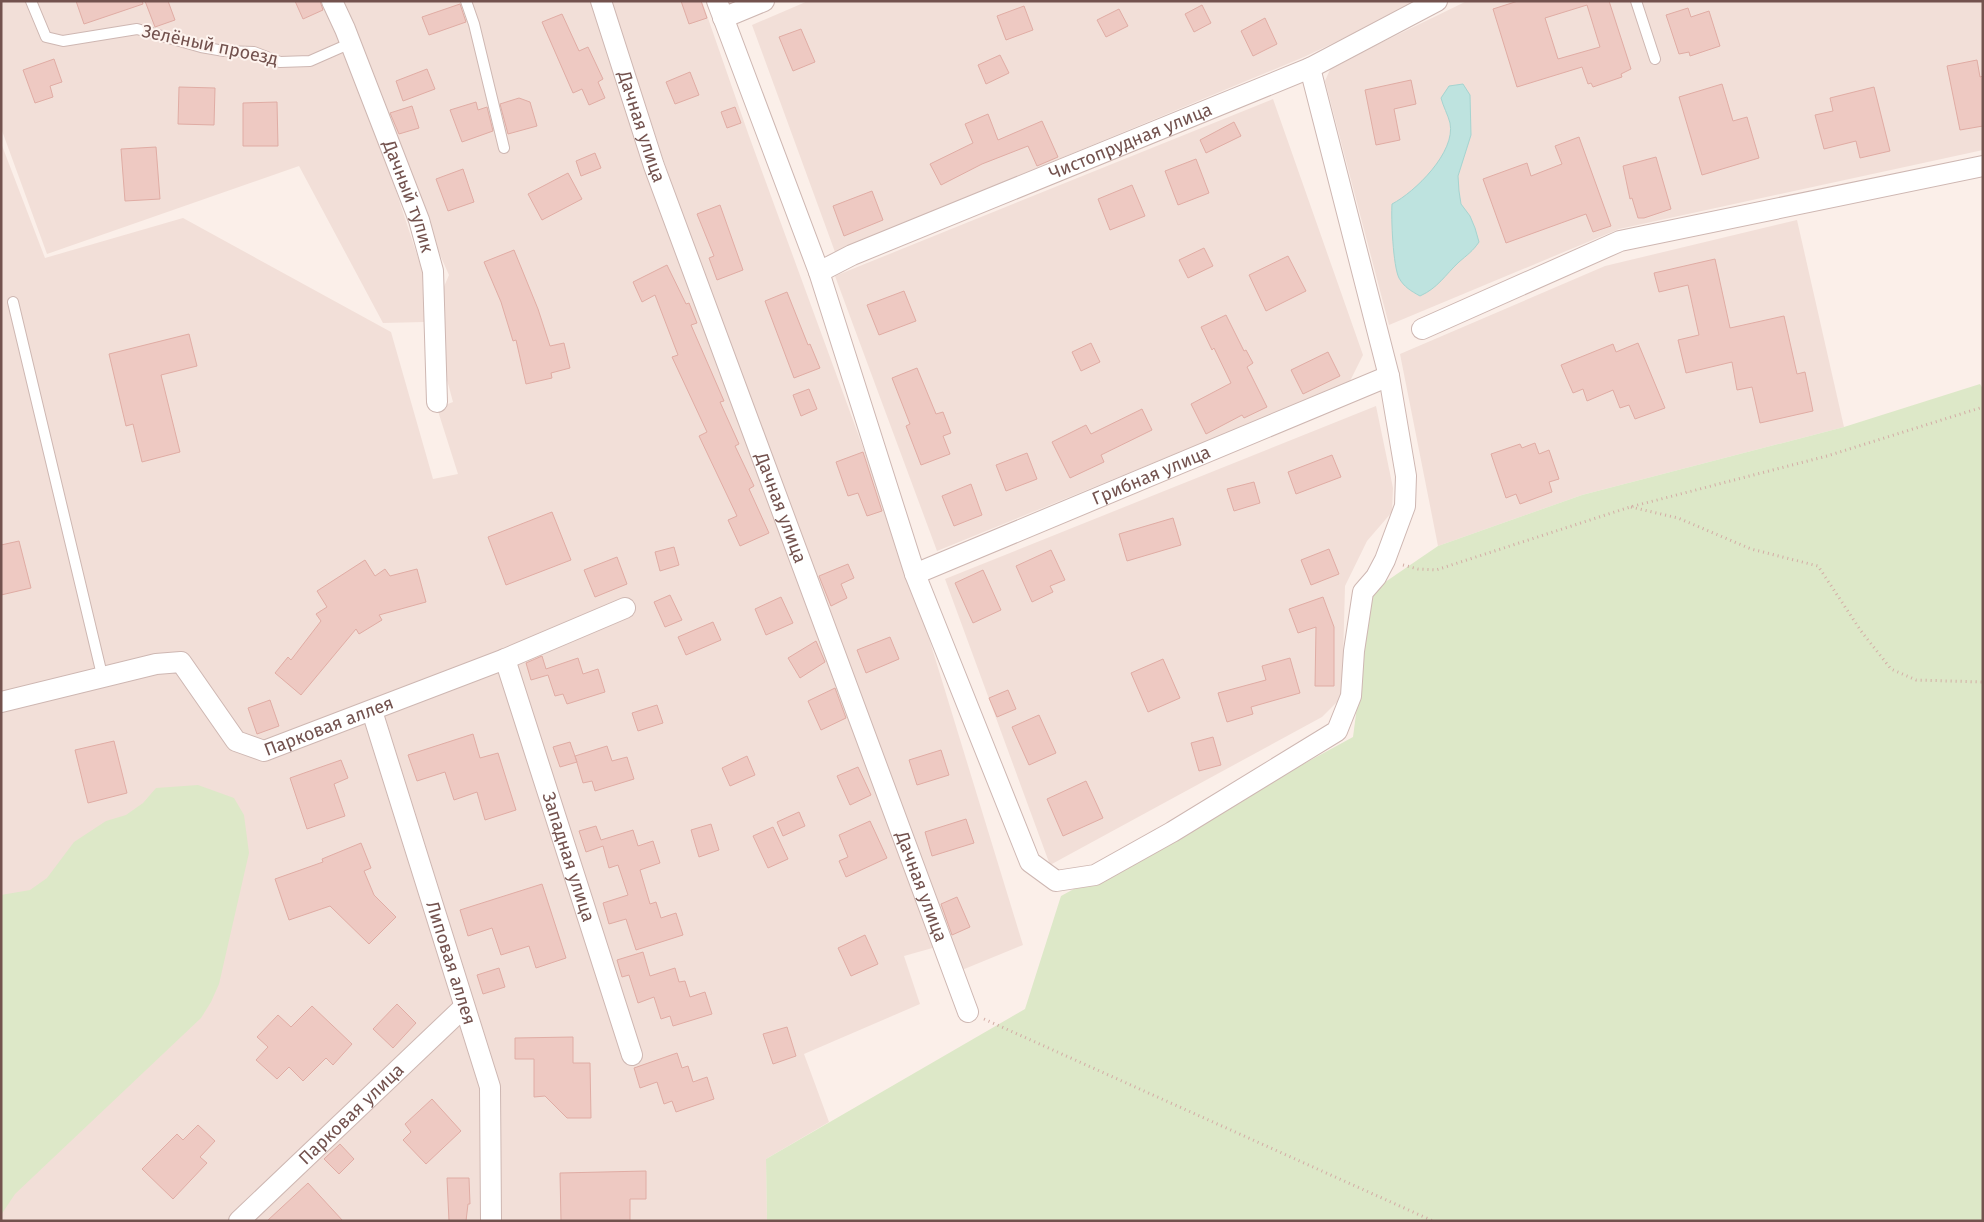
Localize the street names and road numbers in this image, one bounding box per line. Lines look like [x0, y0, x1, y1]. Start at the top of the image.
street label: Зелёный проезд [140, 20, 280, 70]
street label: Дачная улица [613, 67, 670, 186]
street label: Чистопрудная улица [1046, 98, 1215, 184]
street label: Дачный тупик [378, 136, 439, 256]
street label: Грибная улица [1089, 441, 1214, 510]
street label: Дачная улица [750, 449, 811, 566]
street label: Парковая аллея [261, 692, 397, 761]
street label: Западная улица [537, 789, 600, 925]
street label: Дачная улица [891, 827, 952, 945]
street label: Липовая аллея [421, 898, 481, 1027]
street label: Парковая улица [294, 1059, 409, 1169]

